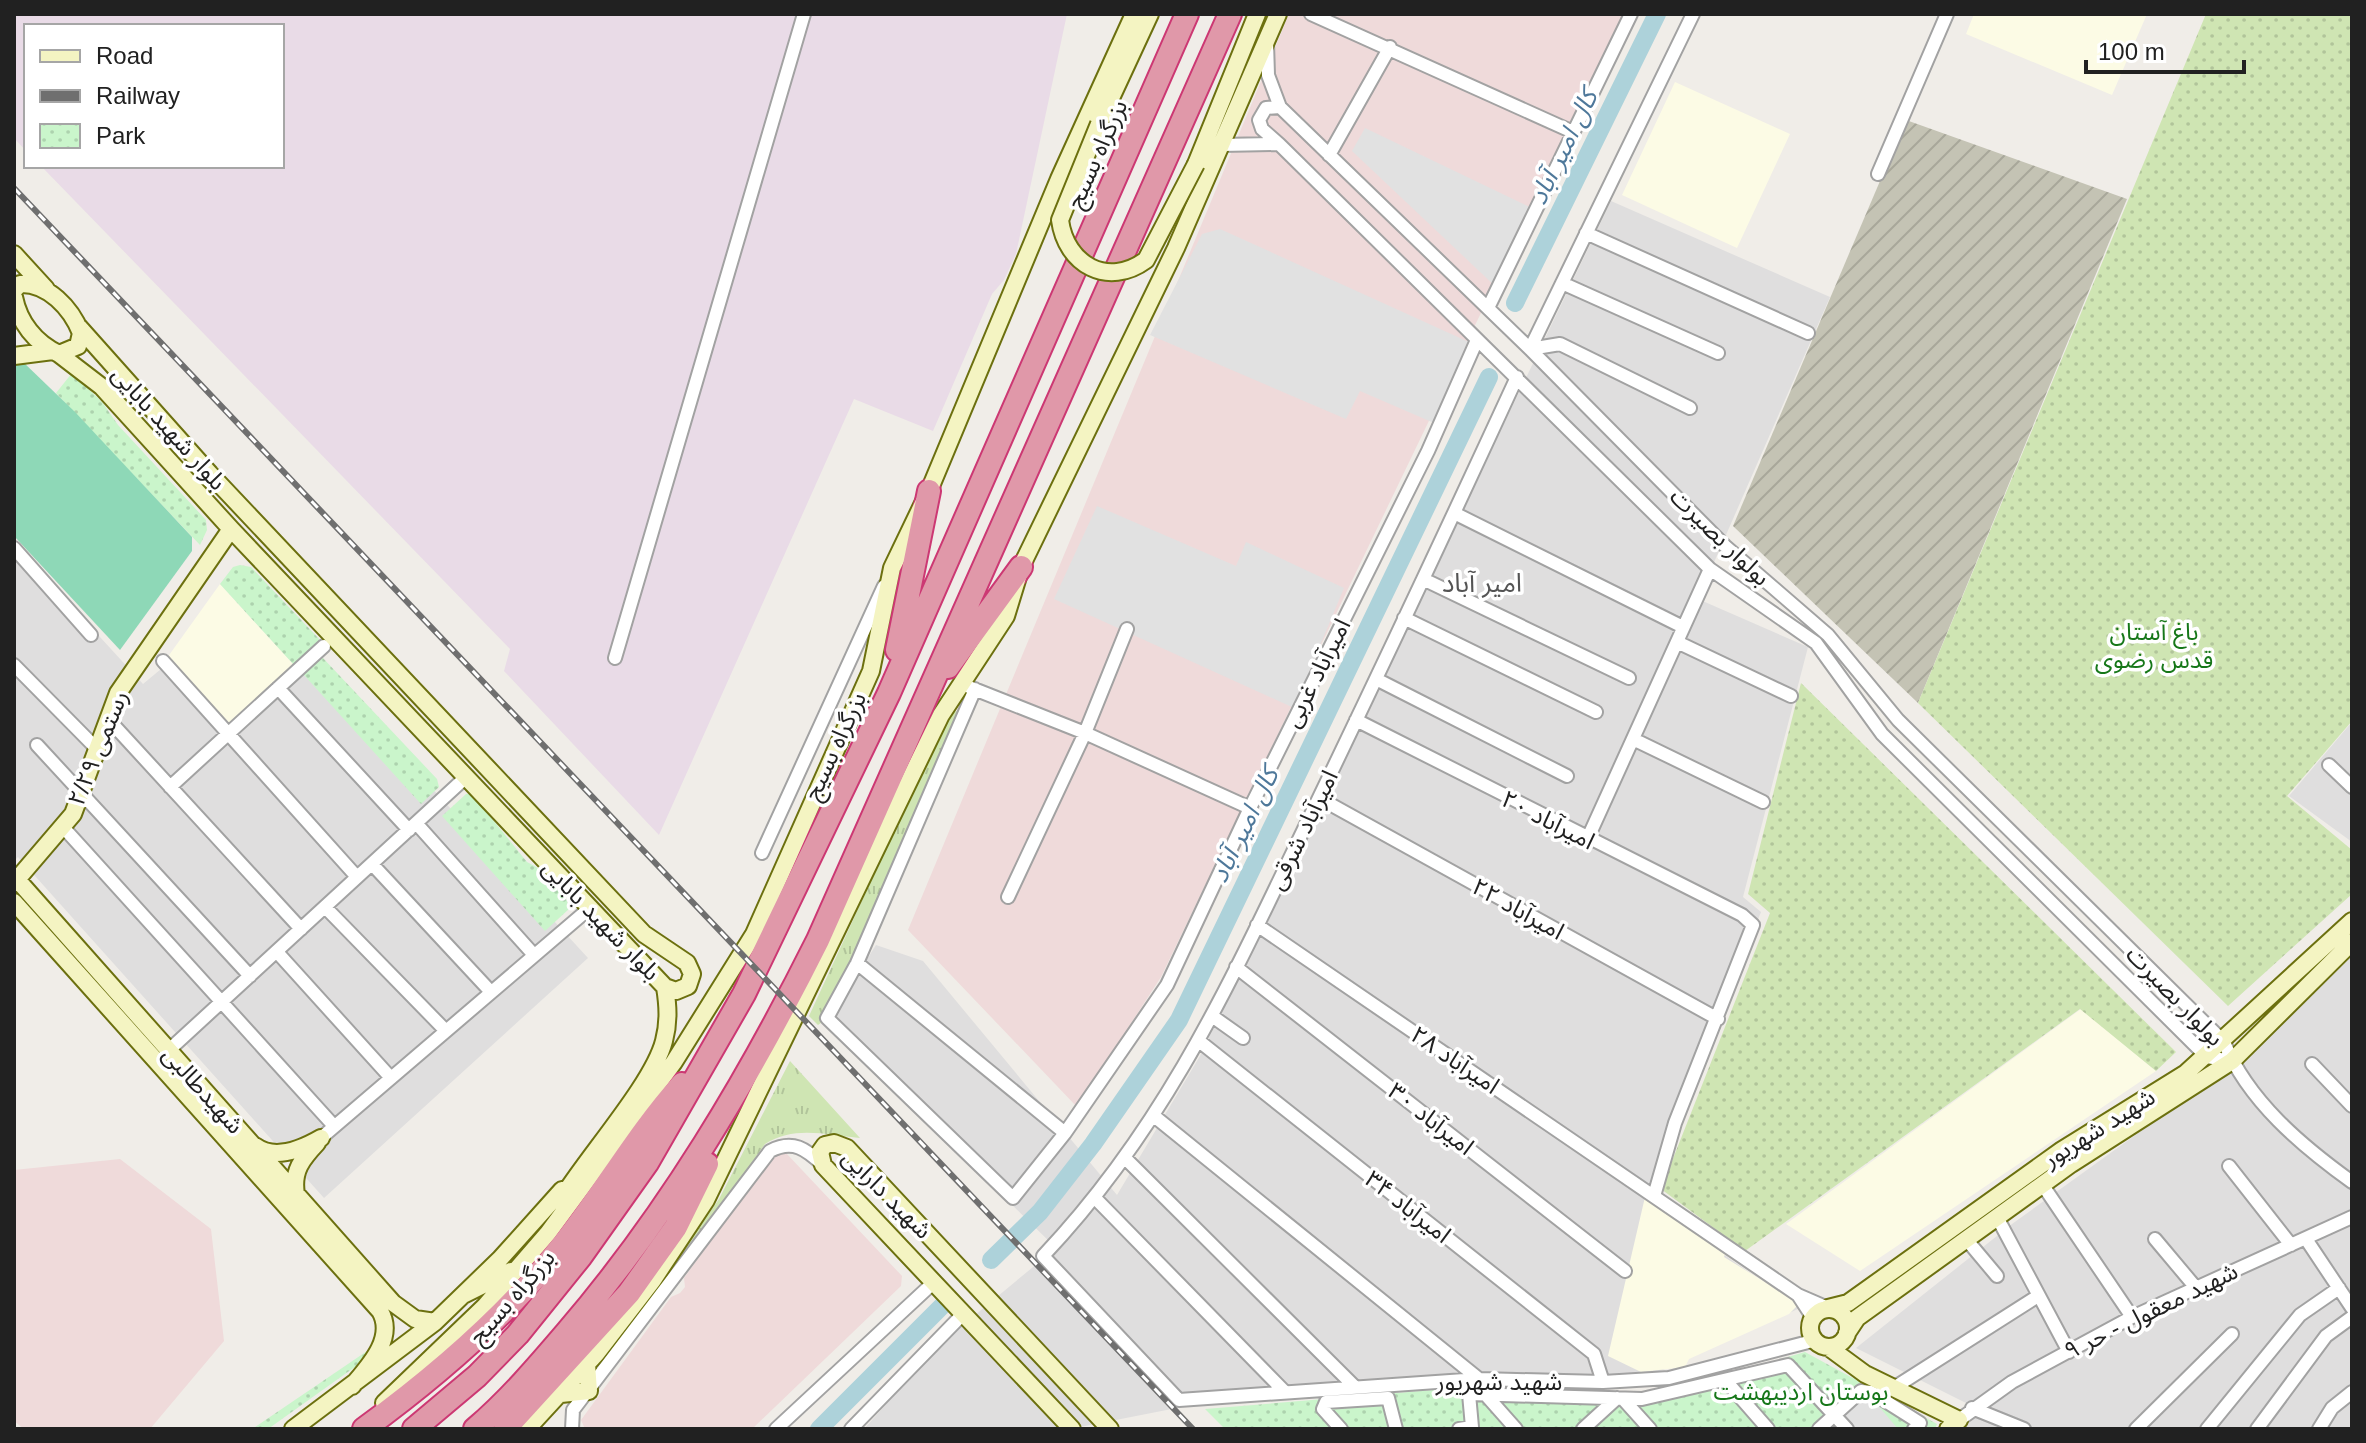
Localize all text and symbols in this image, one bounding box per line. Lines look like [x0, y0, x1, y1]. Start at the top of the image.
legend [24, 24, 284, 168]
scale bar [2086, 24, 2244, 74]
text: 100 m [2098, 38, 2165, 65]
text: Road [96, 42, 153, 69]
water label: کال امیر آباد [1522, 80, 1607, 210]
text: Railway [96, 82, 180, 109]
street label: بزرگراه بسیج [1061, 95, 1136, 214]
text: Park [96, 122, 146, 149]
street label: بلوار شهید بابایی [106, 360, 232, 496]
street label: بولوار بصیرت [1664, 482, 1776, 592]
district label: امیر آباد [1442, 568, 1522, 598]
street label: امیرآباد غربی [1278, 614, 1356, 732]
park label: باغ آستان قدس رضوی [2095, 618, 2213, 674]
street label: رستمی ۲/۲۹ [62, 686, 134, 810]
street label: بزرگراه بسیج [798, 687, 875, 806]
water label: کال امیر آباد [1203, 758, 1288, 888]
street label: امیرآباد شرقی [1262, 766, 1344, 894]
street label: امیرآباد ۲۰ [1497, 785, 1599, 855]
street label: بلوار شهید بابایی [536, 854, 666, 986]
street label: امیرآباد ۲۲ [1467, 872, 1569, 946]
street label: بولوار بصیرت [2120, 940, 2230, 1052]
street label: امیرآباد ۲۸ [1405, 1020, 1505, 1100]
street label: شهیدطالبی [157, 1040, 250, 1139]
street label: امیرآباد ۳۰ [1383, 1077, 1479, 1161]
street label: شهید شهریور [2037, 1083, 2160, 1174]
street label: شهید دارایی [836, 1143, 938, 1245]
street label: امیرآباد ۳۴ [1360, 1165, 1456, 1249]
street label: بزرگراه بسیج [463, 1244, 563, 1352]
street label: شهید معقول - حر ۹ [2060, 1257, 2242, 1365]
street label: شهید شهریور [1435, 1368, 1562, 1396]
park label: بوستان اردیبهشت [1713, 1378, 1889, 1406]

